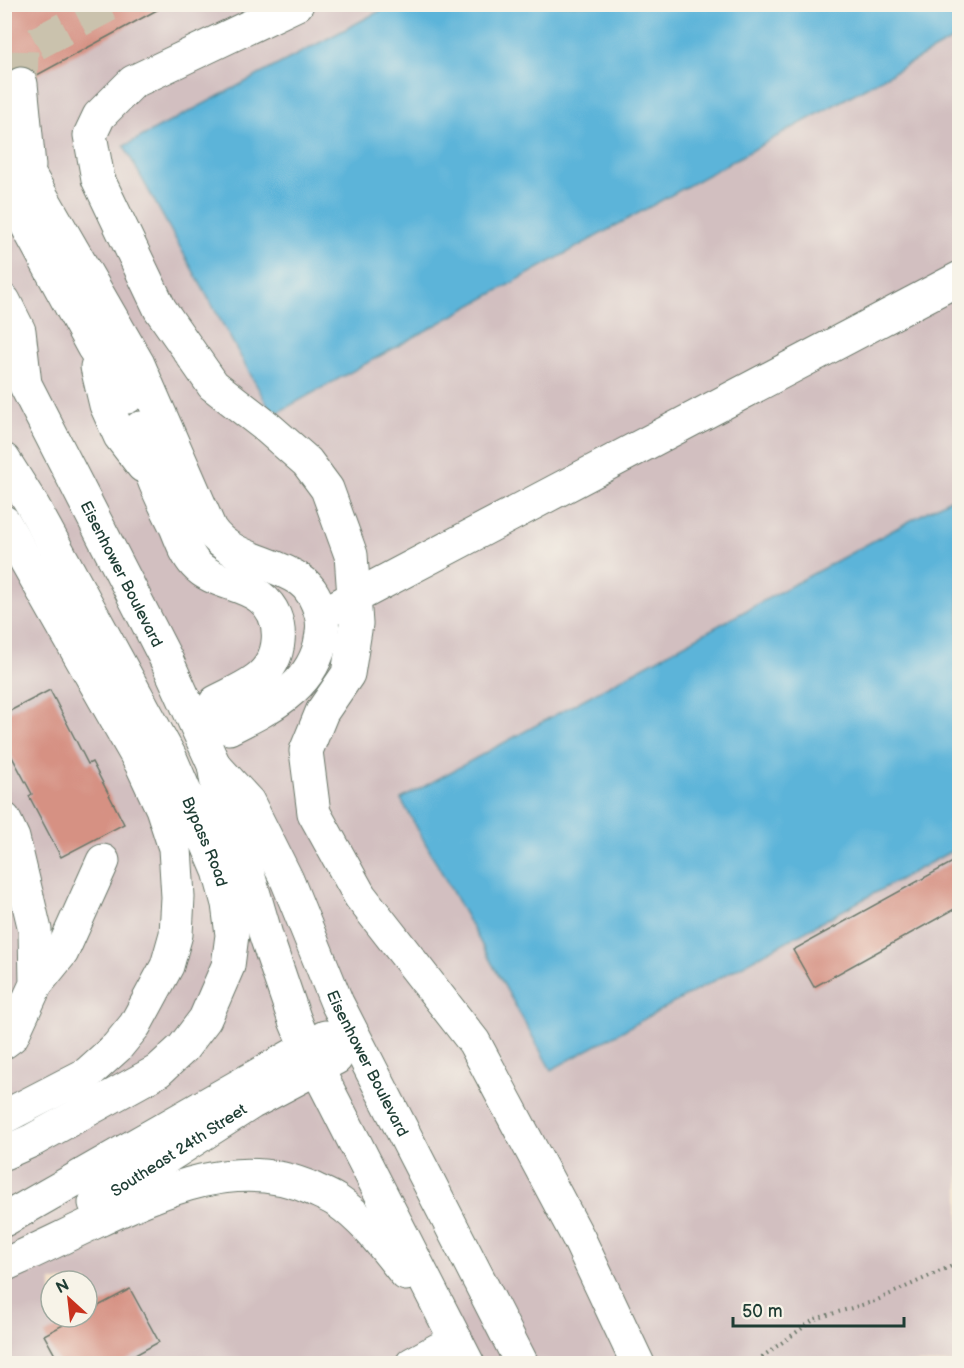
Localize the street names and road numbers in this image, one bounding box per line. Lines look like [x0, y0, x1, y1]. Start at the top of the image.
street label: Eisenhower Boulevard [76, 498, 166, 651]
street label: Bypass Road [177, 794, 231, 889]
street label: Eisenhower Boulevard [322, 988, 412, 1140]
street label: Southeast 24th Street [108, 1100, 251, 1201]

